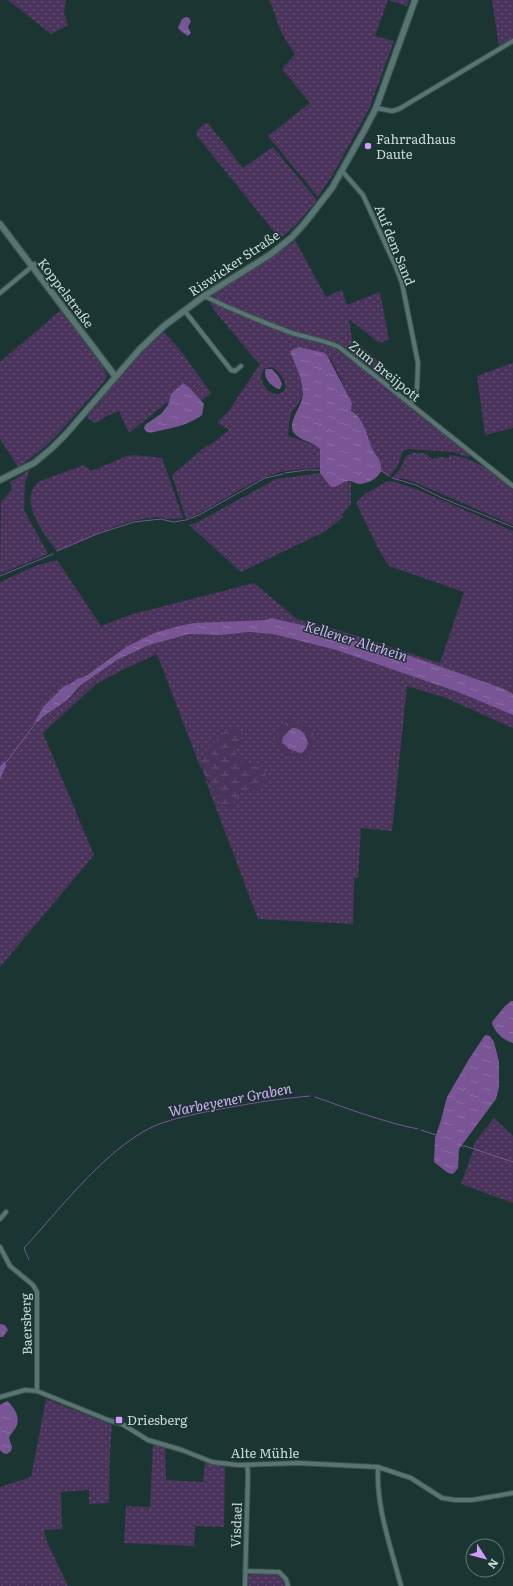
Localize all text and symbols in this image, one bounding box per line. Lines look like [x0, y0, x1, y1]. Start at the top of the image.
place label: Fahrradhaus Daute [376, 129, 456, 163]
marker: Fahrradhaus Daute [363, 141, 373, 151]
street label: Auf dem Sand [371, 202, 420, 288]
street label: Riswicker Straße [184, 225, 283, 300]
street label: Koppelstraße [34, 254, 99, 332]
street label: Zum Breijpott [345, 336, 426, 406]
water label: Kellener Altrhein [302, 615, 411, 665]
water label: Warbeyener Graben [166, 1077, 294, 1121]
street label: Baersberg [15, 1292, 36, 1355]
place label: Driesberg [127, 1410, 188, 1429]
marker: Driesberg [114, 1415, 124, 1425]
street label: Alte Mühle [231, 1443, 300, 1462]
street label: Visdael [225, 1501, 246, 1548]
north arrow [465, 1538, 505, 1578]
text: N [485, 1556, 503, 1573]

